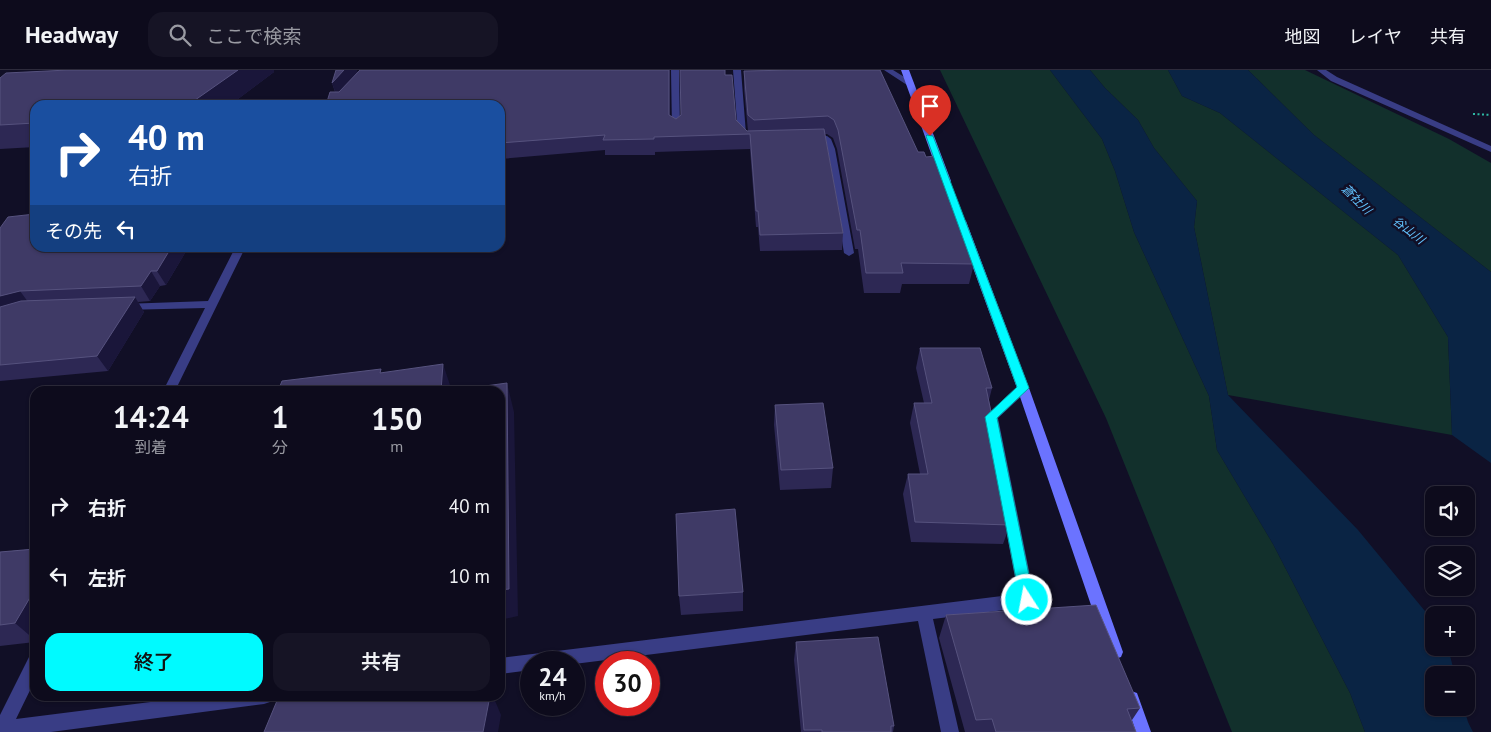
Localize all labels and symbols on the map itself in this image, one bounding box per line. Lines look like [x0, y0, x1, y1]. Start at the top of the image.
pin [909, 85, 951, 136]
water label: 蒼社川 [1339, 181, 1376, 218]
water label: 谷山川 [1390, 213, 1429, 248]
position arrow [1000, 573, 1052, 625]
speed limit sign: 30 [595, 651, 660, 716]

